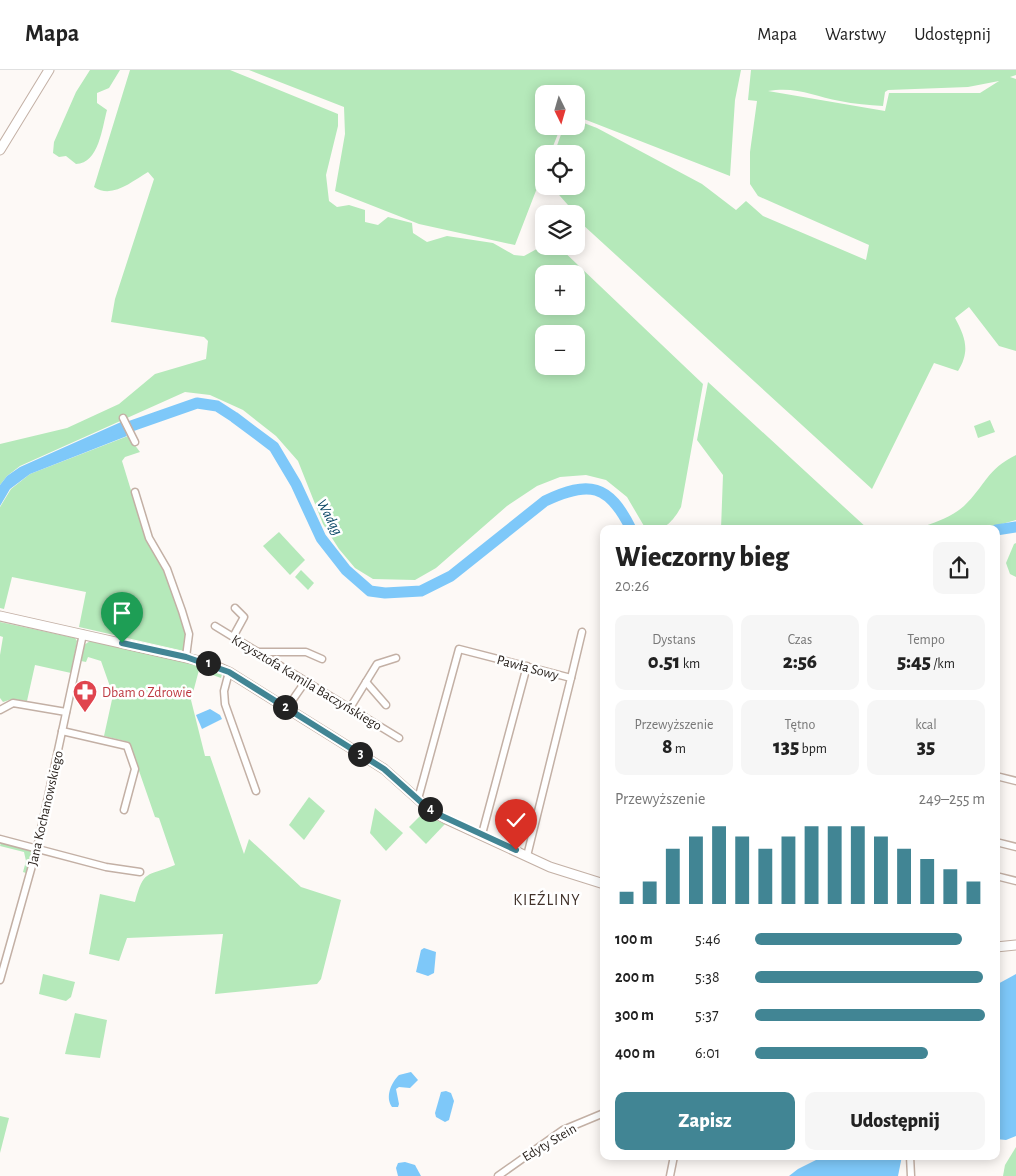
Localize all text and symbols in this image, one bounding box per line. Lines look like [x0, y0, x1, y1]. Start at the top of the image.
text: Mapa [25, 22, 79, 46]
text: Mapa [757, 26, 797, 44]
text: Warstwy [825, 26, 886, 44]
text: Udostępnij [914, 26, 991, 44]
north arrow [535, 85, 585, 135]
map controls [535, 85, 585, 375]
button: locate [535, 145, 585, 195]
button: layers [535, 205, 585, 255]
button: + [535, 265, 585, 315]
button: − [535, 325, 585, 375]
water label: Wadąg [314, 497, 345, 538]
button: share [933, 542, 985, 594]
text: Wieczorny bieg [615, 544, 789, 572]
text: 20:26 [615, 578, 649, 594]
pin [101, 592, 143, 643]
icon: arrive [108, 599, 136, 627]
street label: Krzysztofa Kamila Baczyńskiego [229, 632, 384, 733]
text: Dystans [652, 633, 696, 647]
text: Czas [788, 633, 812, 647]
text: Tempo [907, 633, 945, 647]
pin: 1 [196, 650, 220, 676]
text: 0.51 [648, 651, 680, 672]
text: 2:56 [783, 651, 817, 672]
text: 5:45 [897, 651, 931, 672]
street label: Pawła Sowy [495, 653, 560, 683]
text: 1 [206, 656, 211, 670]
text: km [680, 657, 700, 671]
text: /km [931, 657, 955, 671]
pharmacy icon: Dbam o Zdrowie [72, 679, 98, 713]
place label: Dbam o Zdrowie [102, 686, 192, 700]
pin: 2 [272, 694, 298, 720]
text: 2 [282, 700, 289, 714]
text: Przewyższenie [634, 718, 714, 732]
text: Tętno [785, 718, 815, 732]
text: kcal [915, 718, 937, 732]
text: 8 [662, 736, 673, 757]
text: 135 [773, 736, 799, 757]
text: 35 [917, 736, 935, 757]
pin: 3 [348, 742, 372, 766]
text: m [673, 742, 686, 756]
text: bpm [799, 742, 827, 756]
text: 3 [357, 747, 364, 761]
street label: Jana Kochanowskiego [26, 749, 66, 867]
text: Przewyższenie [615, 791, 705, 807]
text: 249–255 m [919, 791, 985, 807]
pin: 4 [418, 796, 442, 822]
pin [495, 799, 537, 850]
text: 4 [427, 802, 434, 816]
icon: check [502, 806, 530, 834]
district label: KIEŹLINY [513, 890, 581, 908]
text: 100 m [615, 931, 653, 947]
text: 5:46 [695, 931, 721, 947]
text: 200 m [615, 969, 655, 985]
text: 5:38 [695, 969, 720, 985]
text: 300 m [615, 1007, 654, 1023]
text: 5:37 [695, 1007, 719, 1023]
text: 400 m [615, 1045, 655, 1061]
text: 6:01 [695, 1045, 720, 1061]
button: Zapisz [615, 1092, 795, 1150]
button: Udostępnij [805, 1092, 985, 1150]
street label: Edyty Stein [520, 1121, 579, 1164]

